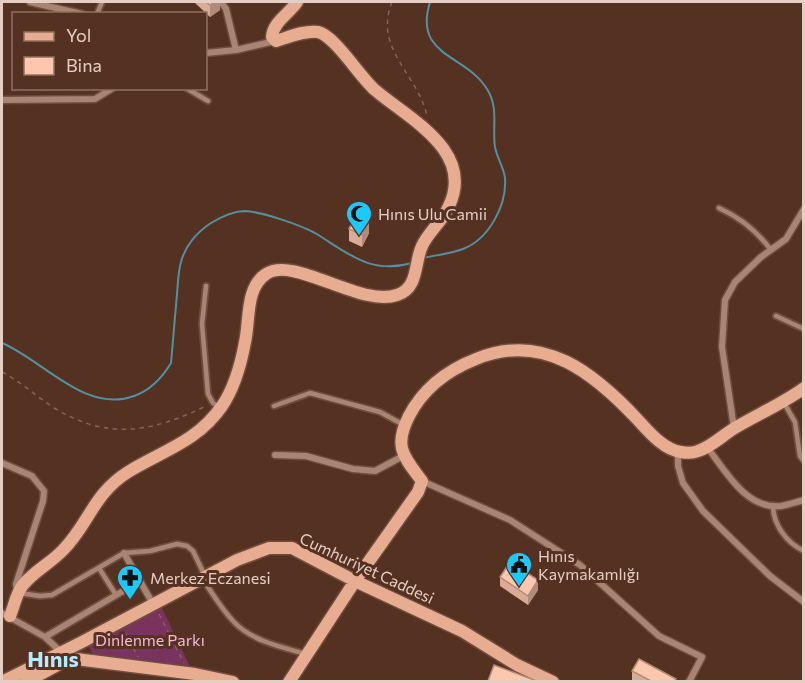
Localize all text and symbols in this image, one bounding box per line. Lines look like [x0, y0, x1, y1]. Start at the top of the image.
legend [12, 12, 207, 90]
text: Yol [66, 24, 91, 46]
text: Bina [66, 54, 102, 76]
mosque icon: Hınıs Ulu Camii [344, 199, 374, 237]
place label: Hınıs Ulu Camii [378, 204, 487, 223]
street label: Cumhuriyet Caddesi [297, 528, 437, 607]
place label: Hınıs Kaymakamlığı [538, 546, 640, 583]
public building icon: Hınıs Kaymakamlığı [504, 550, 534, 588]
pharmacy icon: Merkez Eczanesi [115, 563, 145, 601]
place label: Merkez Eczanesi [150, 568, 271, 587]
park label: Dinlenme Parkı [95, 630, 205, 649]
district label: Hınıs [27, 645, 79, 672]

